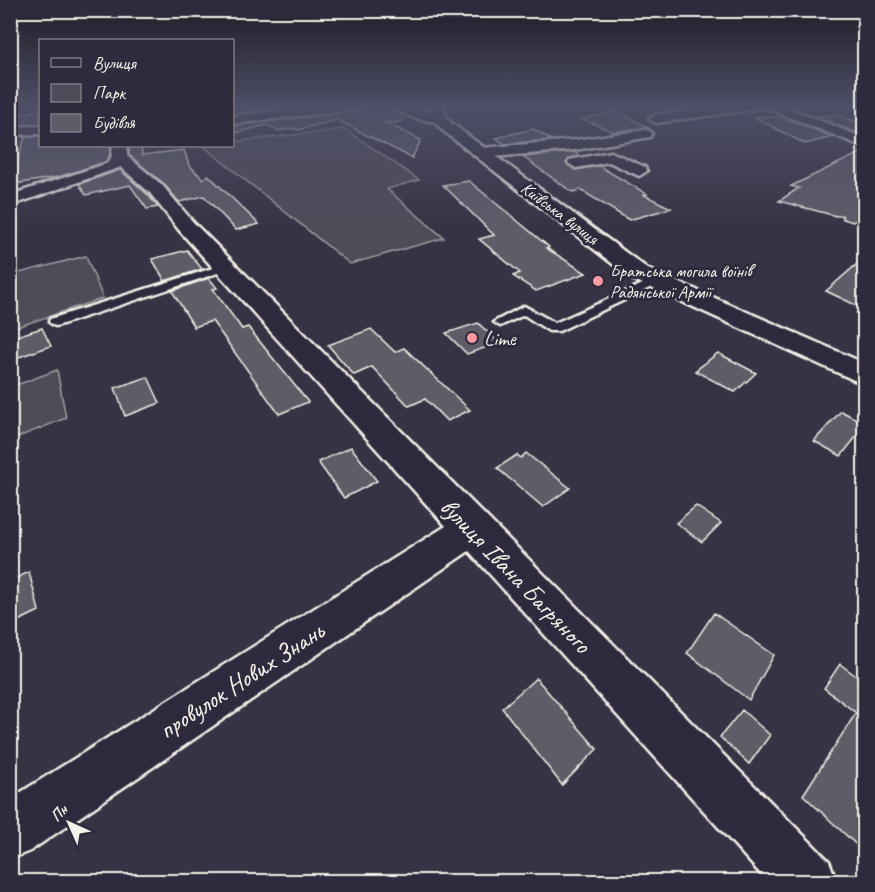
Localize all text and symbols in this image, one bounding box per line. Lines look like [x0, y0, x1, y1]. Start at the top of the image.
legend [39, 39, 234, 147]
text: Вулиця [93, 52, 137, 74]
text: Парк [93, 82, 127, 104]
text: Будівля [93, 112, 136, 134]
street label: Київська вулиця [517, 177, 604, 250]
place label: Братська могила воїнів Радянської Армії [610, 260, 756, 303]
marker: Братська могила воїнів Радянської Армії [591, 274, 605, 288]
place label: Lime [484, 325, 517, 351]
marker: Lime [465, 331, 479, 345]
street label: вулиця Івана Багряного [433, 491, 600, 661]
street label: провулок Нових Знань [152, 614, 332, 746]
north arrow [39, 793, 99, 853]
text: Пн [46, 799, 73, 826]

